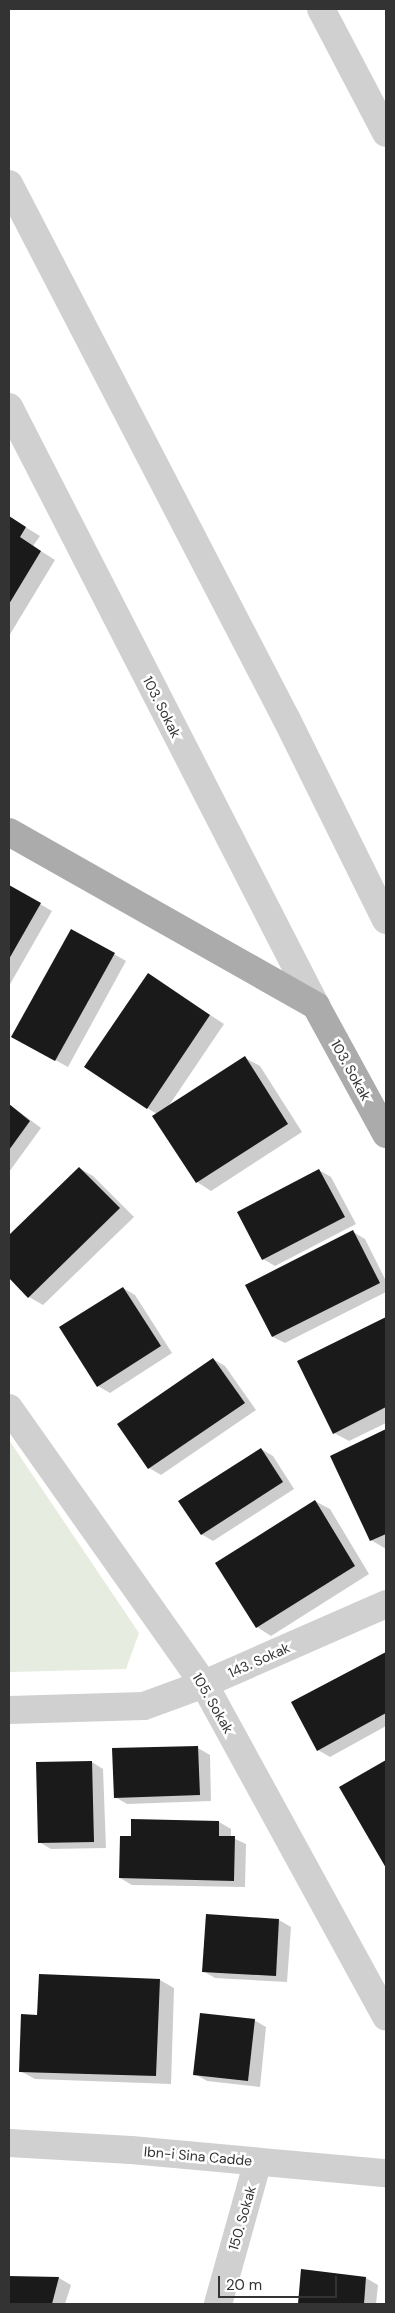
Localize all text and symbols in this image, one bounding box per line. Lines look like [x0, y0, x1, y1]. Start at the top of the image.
street label: 103. Sokak [139, 673, 185, 741]
street label: 103. Sokak [327, 1037, 375, 1103]
street label: 143. Sokak [226, 1639, 292, 1681]
street label: 105. Sokak [189, 1670, 237, 1736]
street label: Ibn-i Sina Cadde [143, 2143, 253, 2169]
street label: 150. Sokak [225, 2184, 259, 2252]
scale bar [220, 2266, 339, 2298]
text: 20 m [226, 2275, 262, 2295]

